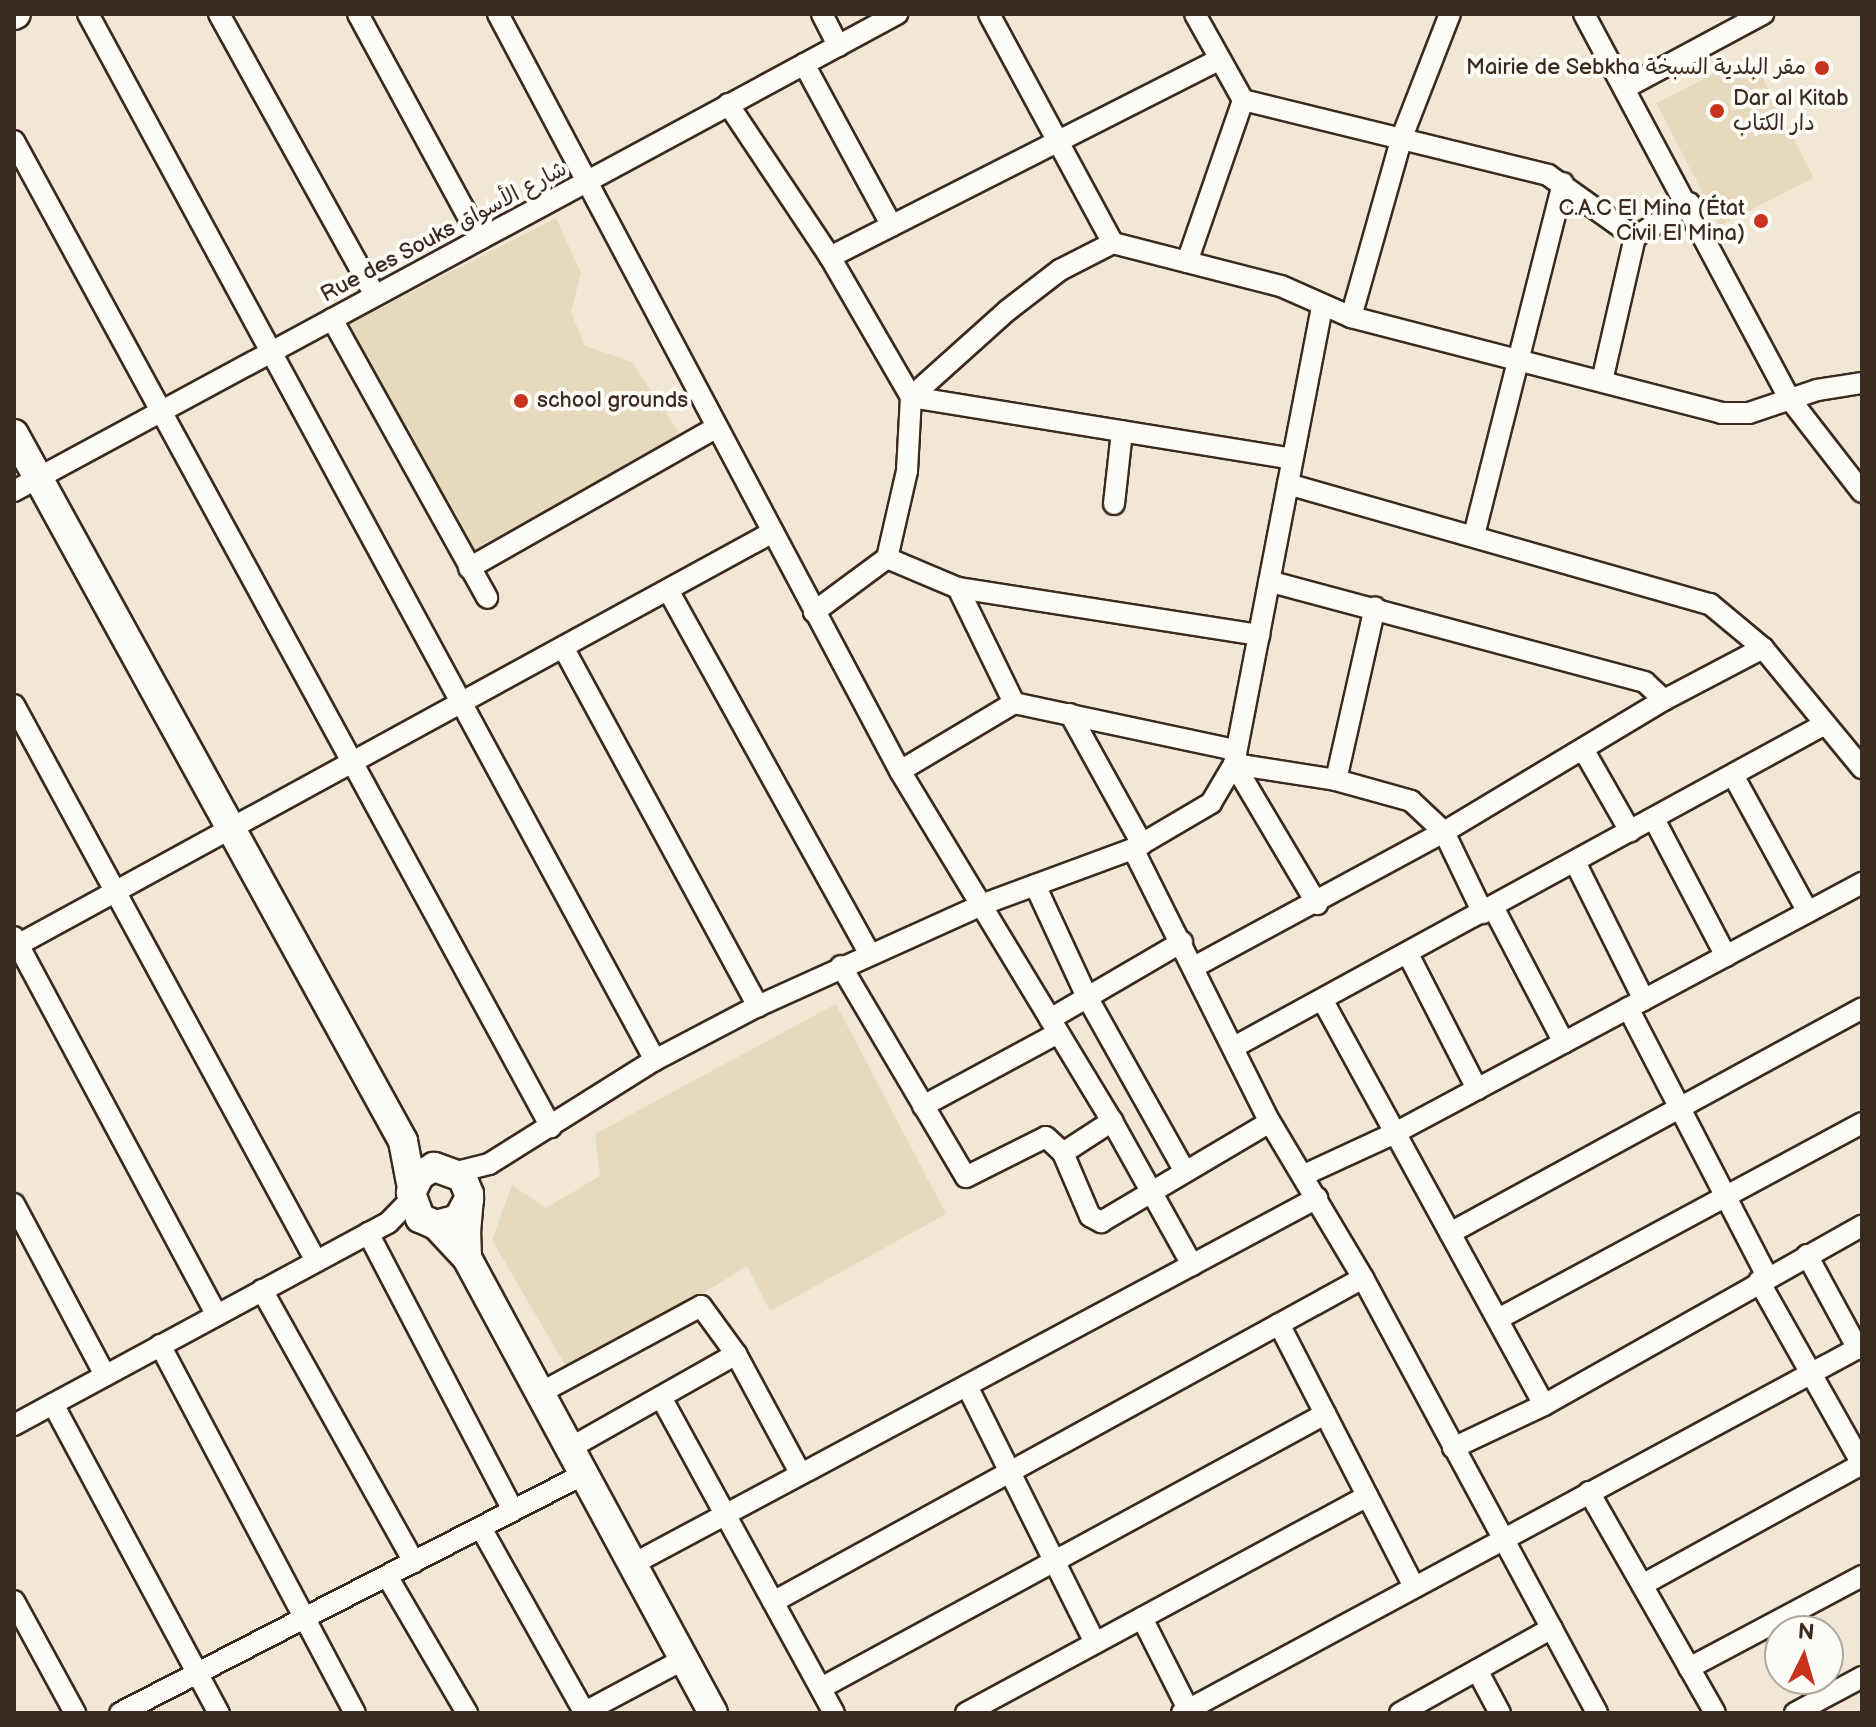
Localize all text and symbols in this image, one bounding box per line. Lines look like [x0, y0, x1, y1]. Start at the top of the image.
place label: Mairie de Sebkha مقر البلدية السبخة [1466, 55, 1806, 81]
marker: Mairie de Sebkha مقر البلدية السبخة [1813, 59, 1831, 77]
place label: Dar al Kitab دار الكتاب [1733, 85, 1849, 136]
marker: Dar al Kitab دار الكتاب [1708, 102, 1726, 120]
street label: Rue des Souks شارع الأسواق [316, 156, 572, 308]
place label: C.A.C El Mina (État Civil El Mina) [1558, 195, 1745, 246]
marker: C.A.C El Mina (État Civil El Mina) [1752, 212, 1770, 230]
place label: school grounds [537, 388, 688, 414]
marker: school grounds [512, 392, 530, 410]
north arrow [1764, 1615, 1844, 1695]
text: N [1797, 1618, 1815, 1647]

